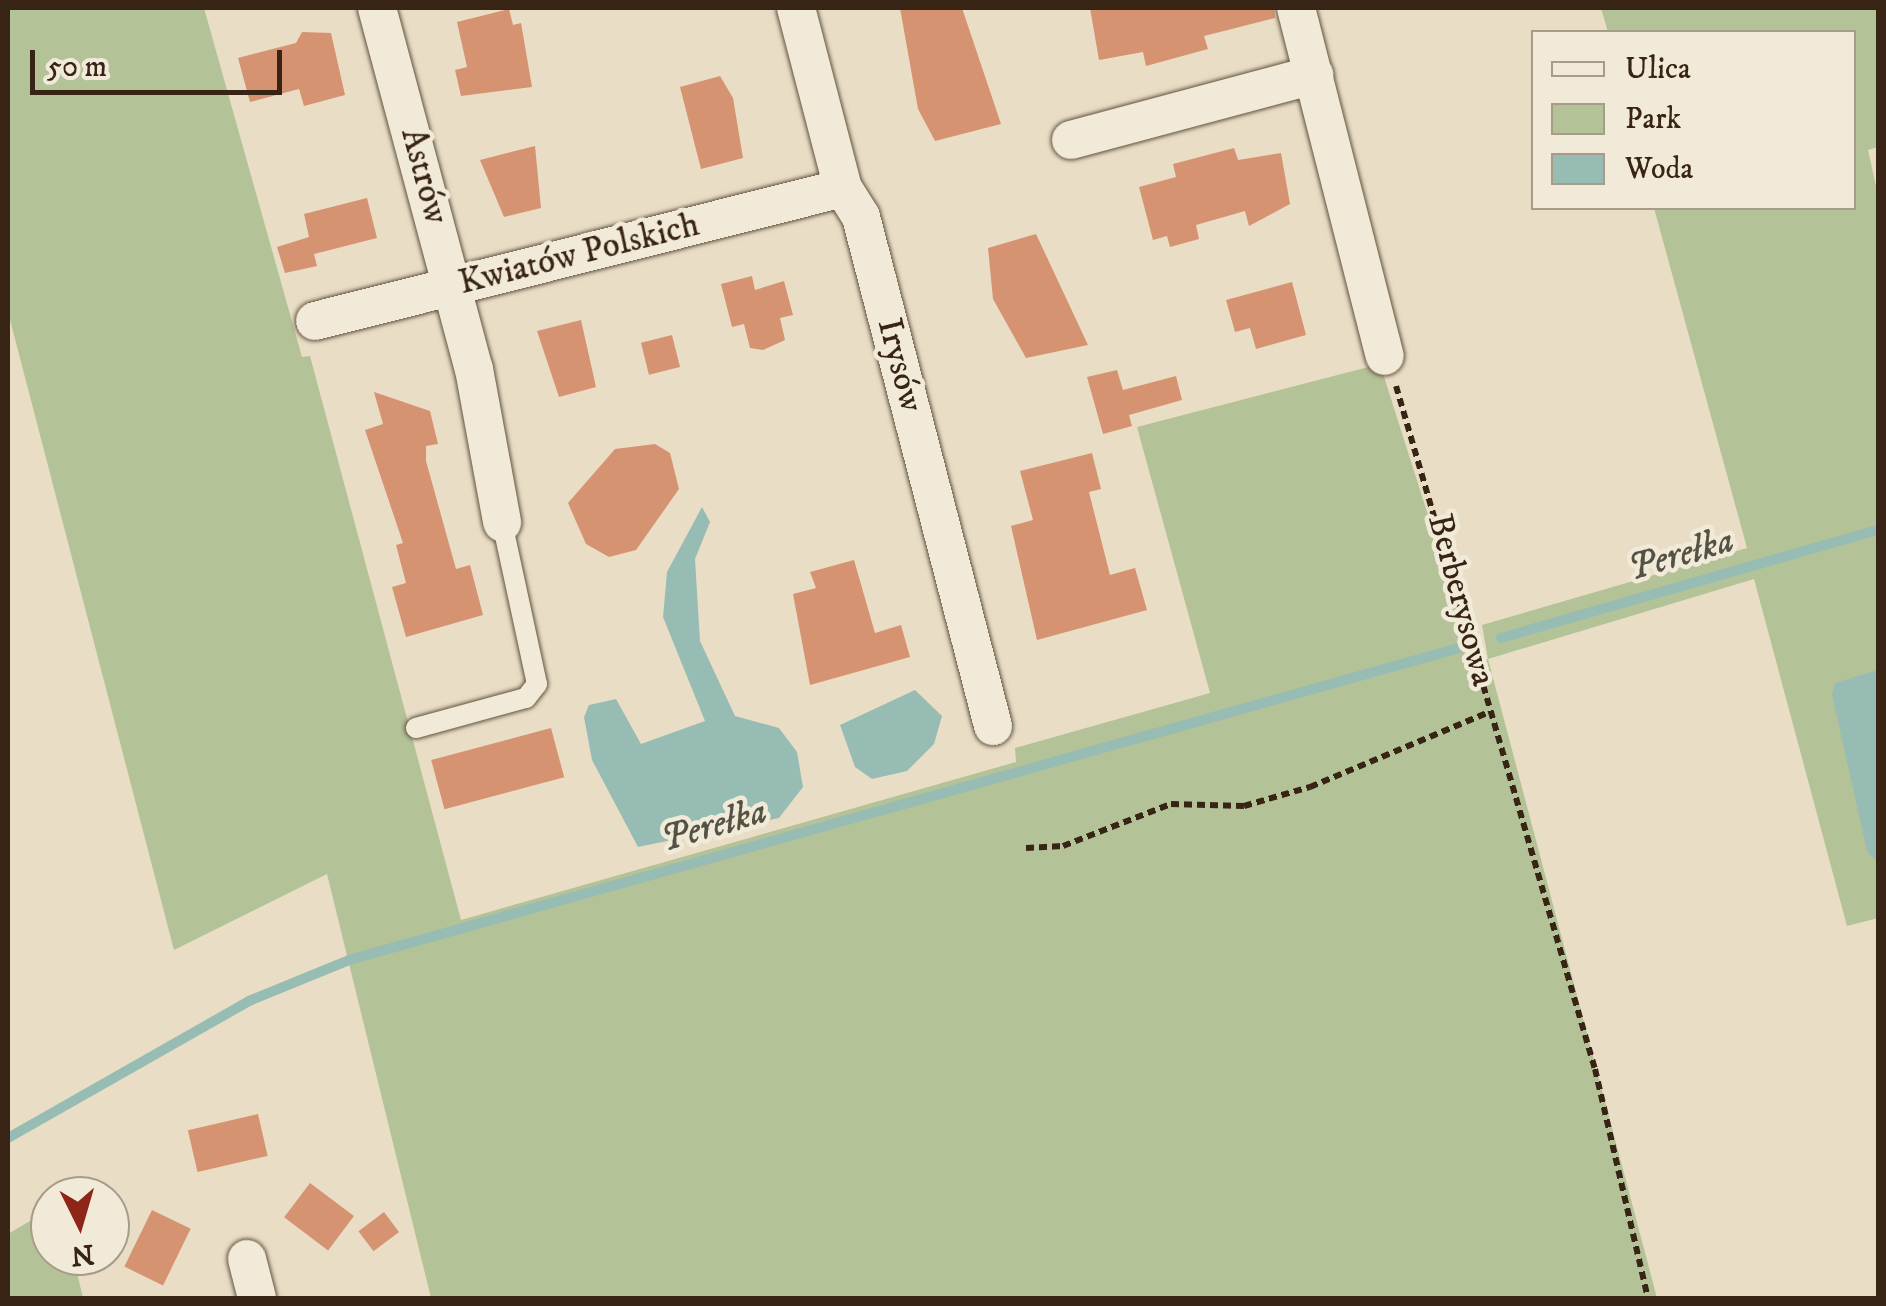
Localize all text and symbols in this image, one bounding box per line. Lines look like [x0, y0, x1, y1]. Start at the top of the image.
scale bar [35, 30, 288, 92]
legend [1531, 30, 1856, 210]
text: 50 m [47, 49, 107, 86]
text: Ulica [1625, 51, 1691, 88]
text: Park [1625, 101, 1681, 138]
street label: Astrów [391, 123, 457, 229]
text: Woda [1625, 151, 1693, 188]
street label: Kwiatów Polskich [454, 204, 704, 304]
street label: Irysów [867, 314, 933, 416]
street label: Berberysowa [1418, 510, 1504, 690]
water label: Perełka [1623, 518, 1739, 592]
water label: Perełka [656, 789, 772, 863]
north arrow [30, 1176, 130, 1276]
text: N [70, 1236, 95, 1273]

